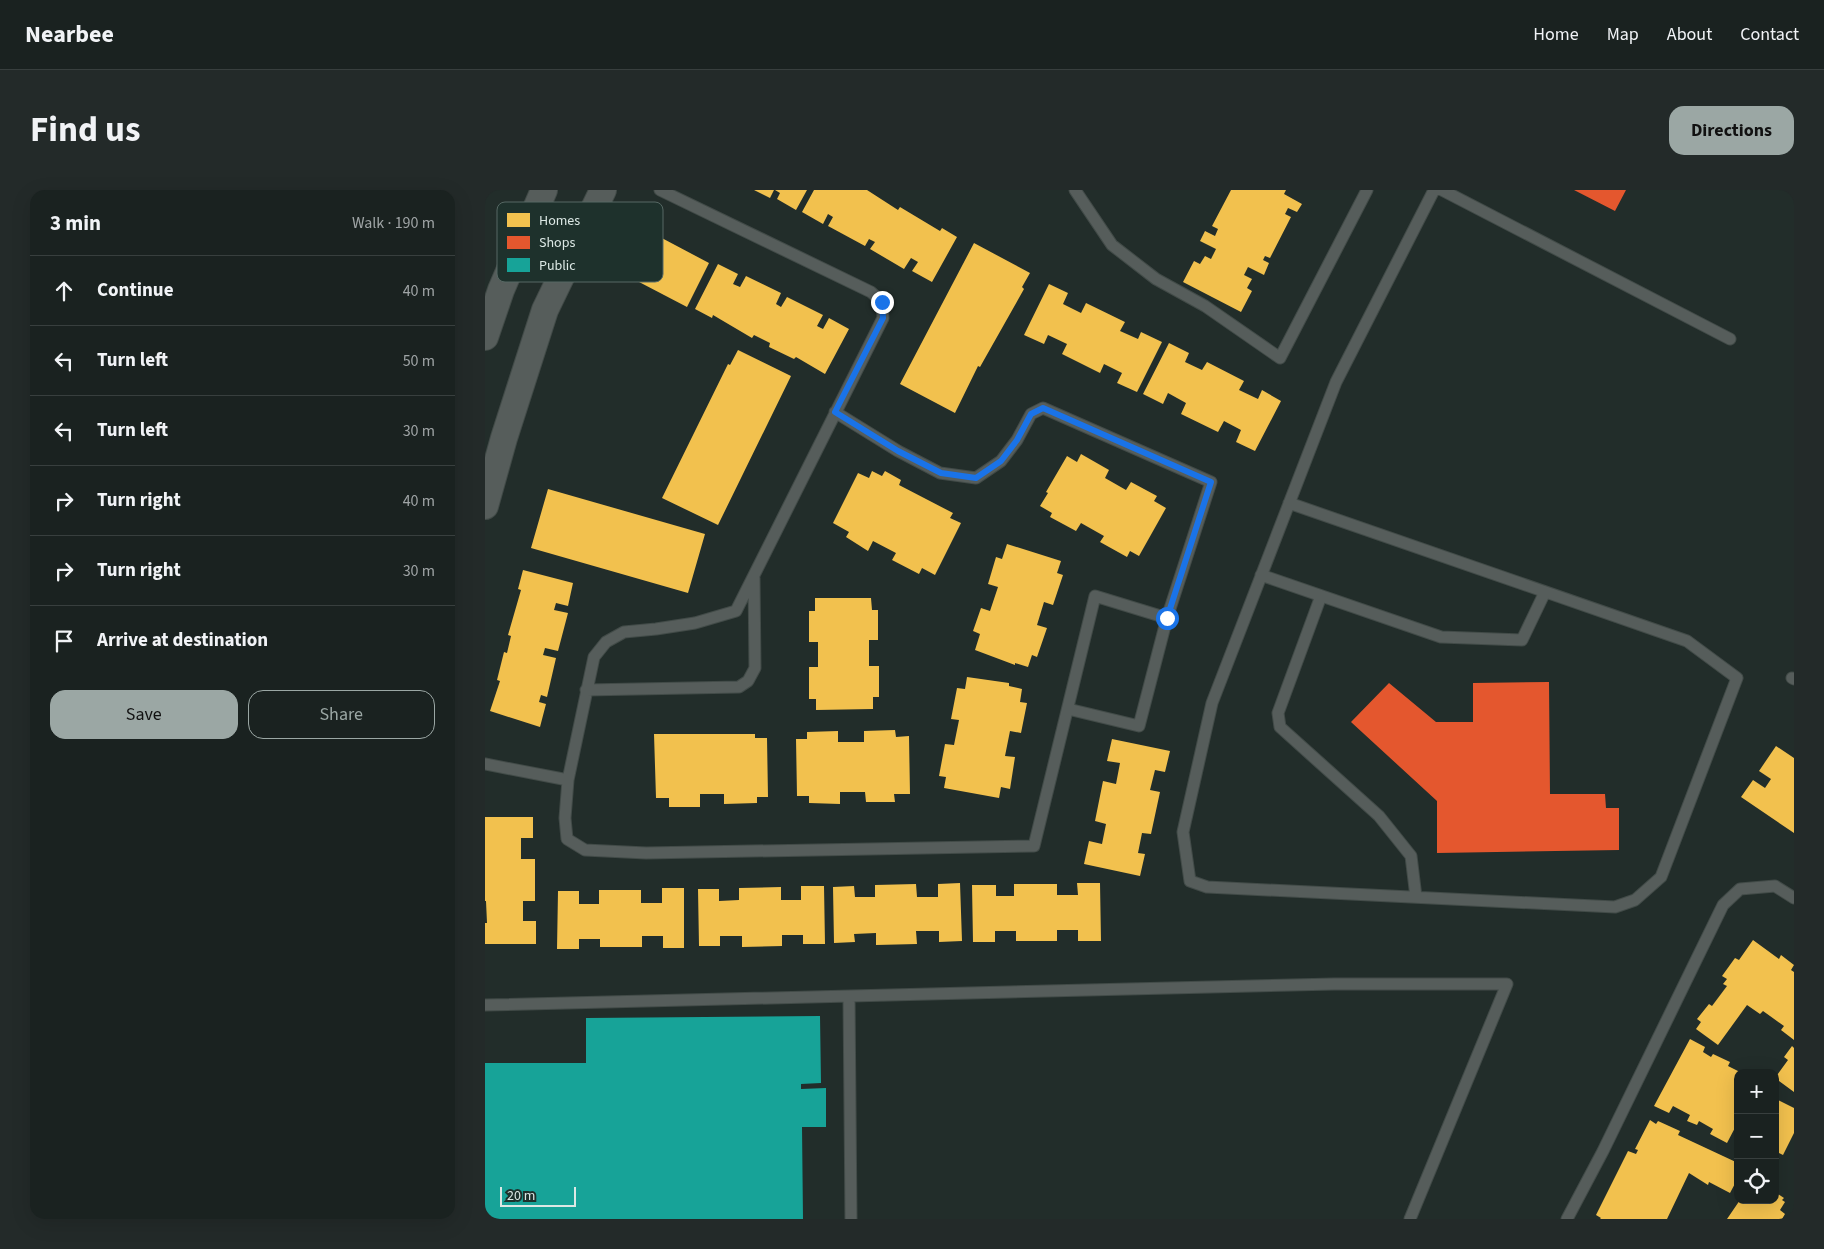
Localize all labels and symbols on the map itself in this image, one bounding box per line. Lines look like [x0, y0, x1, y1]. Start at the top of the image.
legend [497, 202, 663, 282]
text: Homes [539, 211, 580, 231]
text: Shops [539, 233, 575, 253]
text: Public [539, 256, 576, 276]
route end [871, 291, 894, 314]
route start [1156, 607, 1179, 630]
scale bar [500, 1184, 576, 1207]

